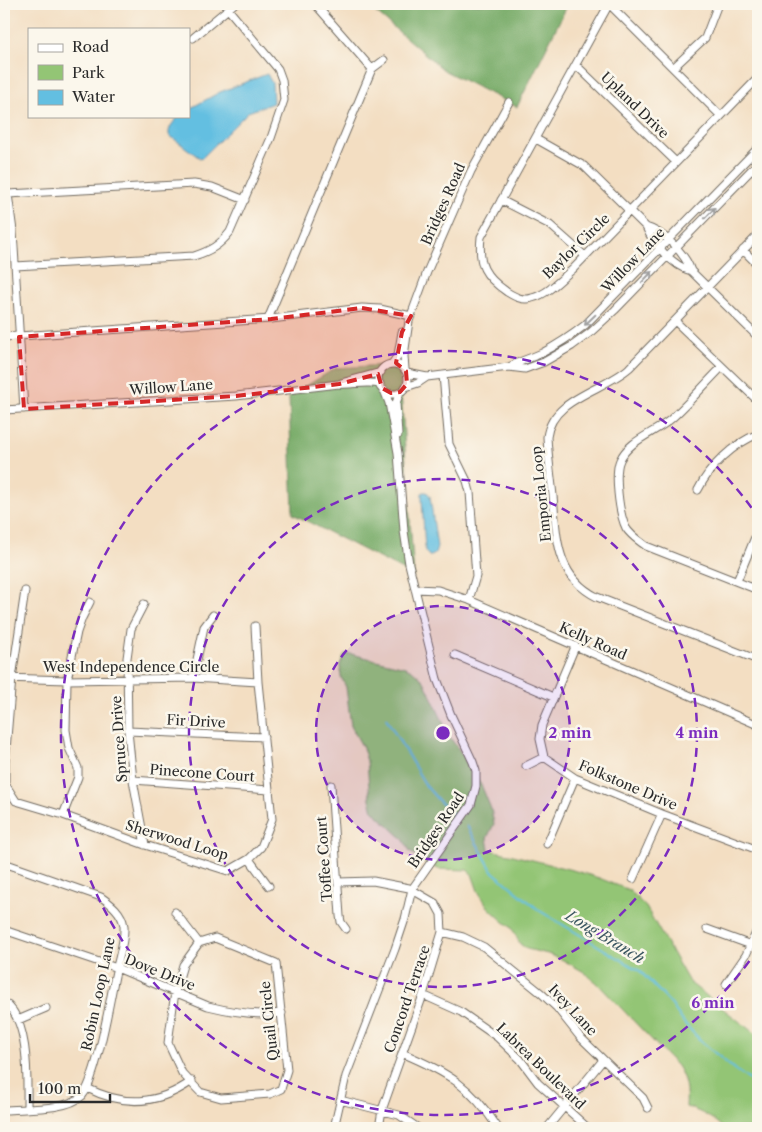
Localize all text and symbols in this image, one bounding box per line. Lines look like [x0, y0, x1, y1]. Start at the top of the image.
legend [28, 28, 190, 118]
text: Road [72, 37, 109, 56]
text: Park [72, 63, 106, 82]
street label: Upland Drive [597, 68, 673, 142]
text: Water [71, 87, 116, 106]
street label: Bridges Road [417, 160, 469, 248]
one-way arrow [704, 207, 716, 219]
street label: Baylor Circle [539, 209, 614, 283]
street label: Willow Lane [597, 223, 669, 297]
one-way arrow [641, 271, 653, 283]
one-way arrow [584, 314, 596, 326]
street label: Willow Lane [127, 375, 214, 399]
street label: Emporia Loop [527, 445, 555, 543]
street label: Kelly Road [556, 618, 630, 664]
street label: West Independence Circle [42, 658, 219, 676]
street label: Spruce Drive [107, 695, 131, 783]
street label: Fir Drive [166, 710, 226, 732]
text: 2 min [548, 723, 592, 742]
text: 4 min [675, 723, 719, 742]
centre of rings [434, 724, 452, 742]
street label: Folkstone Drive [576, 756, 680, 814]
street label: Pinecone Court [149, 760, 255, 786]
street label: Bridges Road [404, 788, 468, 872]
street label: Sherwood Loop [123, 816, 231, 864]
street label: Toffee Court [312, 816, 336, 902]
water label: Long Branch [562, 905, 648, 967]
street label: Robin Loop Lane [77, 935, 119, 1052]
street label: Concord Terrace [380, 943, 434, 1055]
street label: Dove Drive [122, 950, 198, 994]
street label: Quail Circle [256, 980, 282, 1062]
street label: Ivey Lane [545, 980, 601, 1040]
text: 6 min [691, 993, 735, 1012]
street label: Labrea Boulevard [493, 1019, 590, 1113]
scale bar [30, 1072, 110, 1104]
text: 100 m [38, 1079, 81, 1098]

